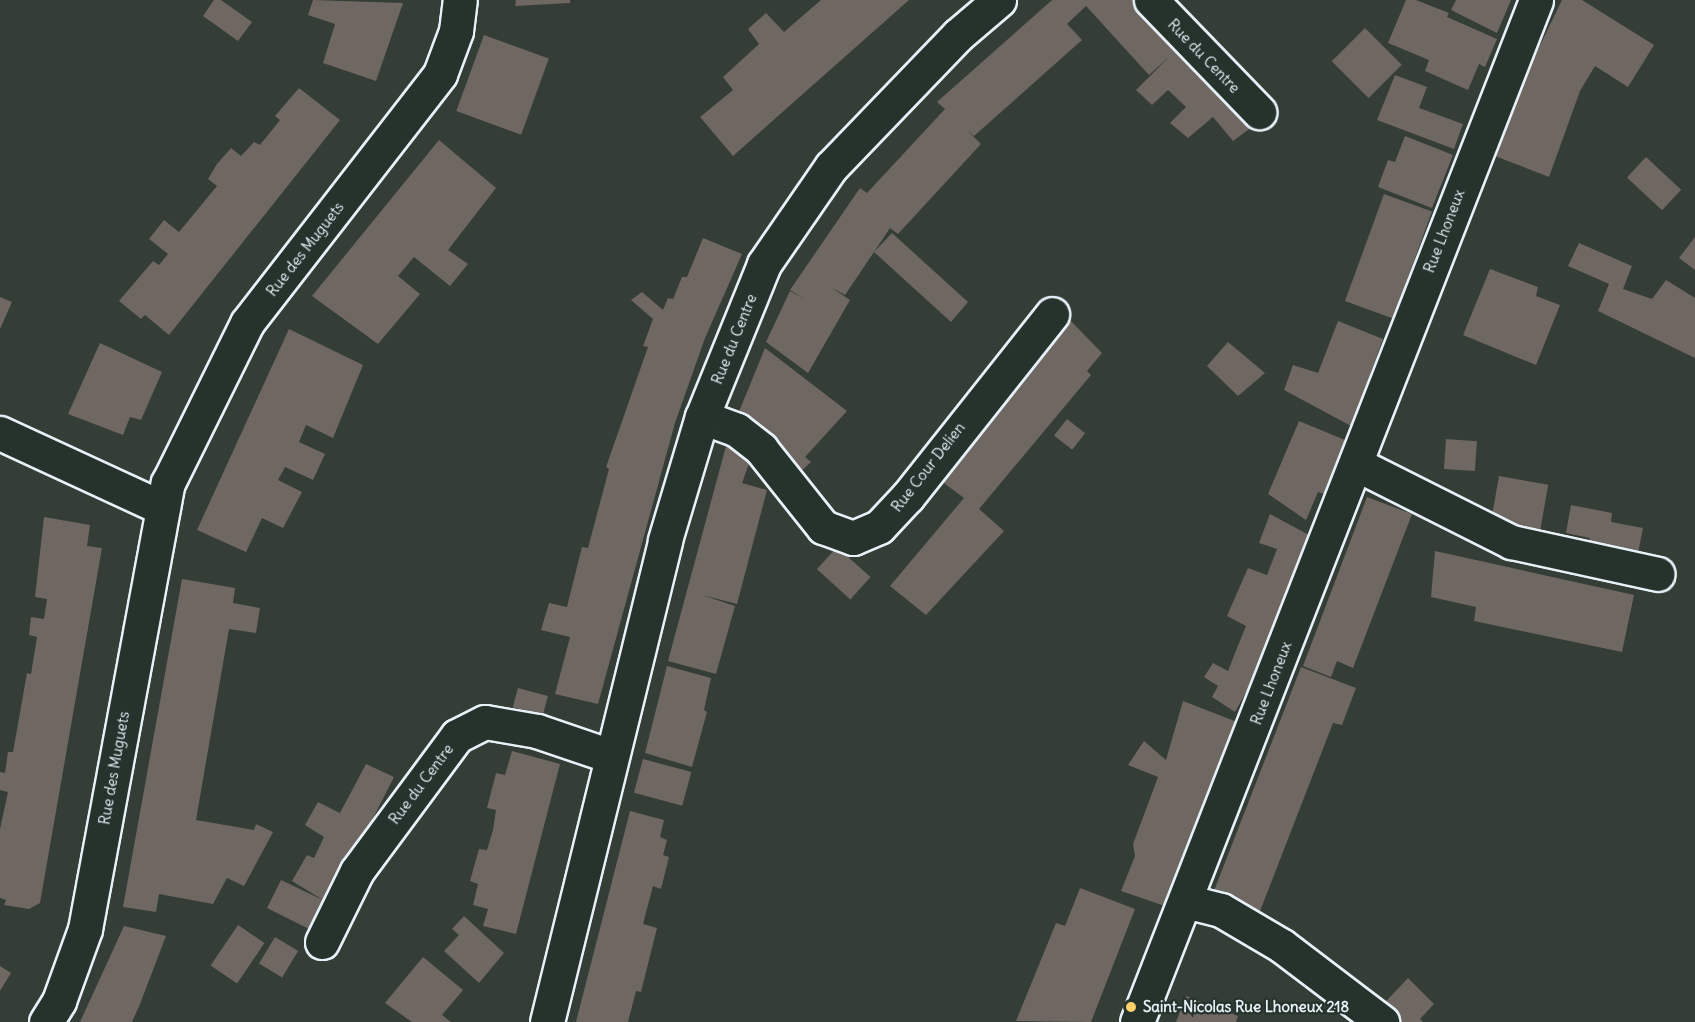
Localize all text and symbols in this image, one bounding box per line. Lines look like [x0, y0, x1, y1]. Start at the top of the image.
street label: Rue du Centre [1164, 15, 1244, 97]
street label: Rue Lhoneux [1420, 187, 1468, 275]
street label: Rue des Muguets [263, 198, 347, 300]
street label: Rue du Centre [708, 291, 760, 387]
street label: Rue Cour Delien [887, 419, 969, 515]
street label: Rue Lhoneux [1247, 639, 1295, 727]
street label: Rue des Muguets [95, 710, 133, 826]
street label: Rue du Centre [385, 740, 457, 828]
place label: Saint-Nicolas Rue Lhoneux 218 [1143, 998, 1349, 1016]
marker: Saint-Nicolas Rue Lhoneux 218 [1124, 1000, 1138, 1014]

